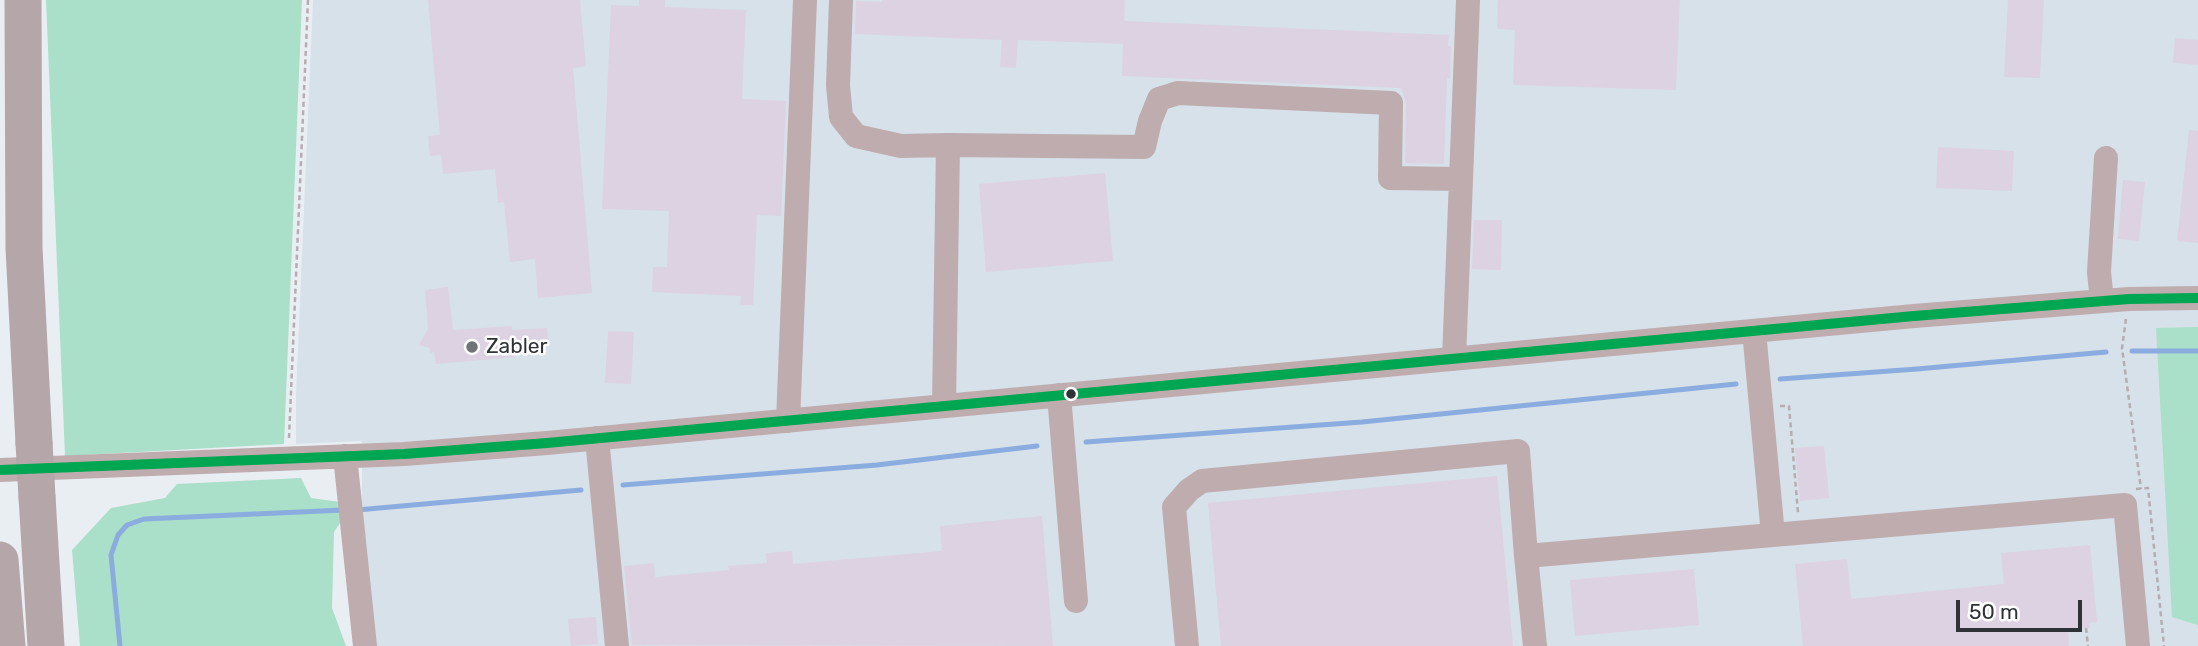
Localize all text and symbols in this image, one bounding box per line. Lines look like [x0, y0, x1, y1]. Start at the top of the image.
place label: Zabler [486, 334, 548, 360]
marker: Zabler [464, 339, 480, 355]
unlabelled marker [1064, 387, 1078, 401]
scale bar [1960, 586, 2086, 630]
text: 50 m [1969, 599, 2019, 624]

